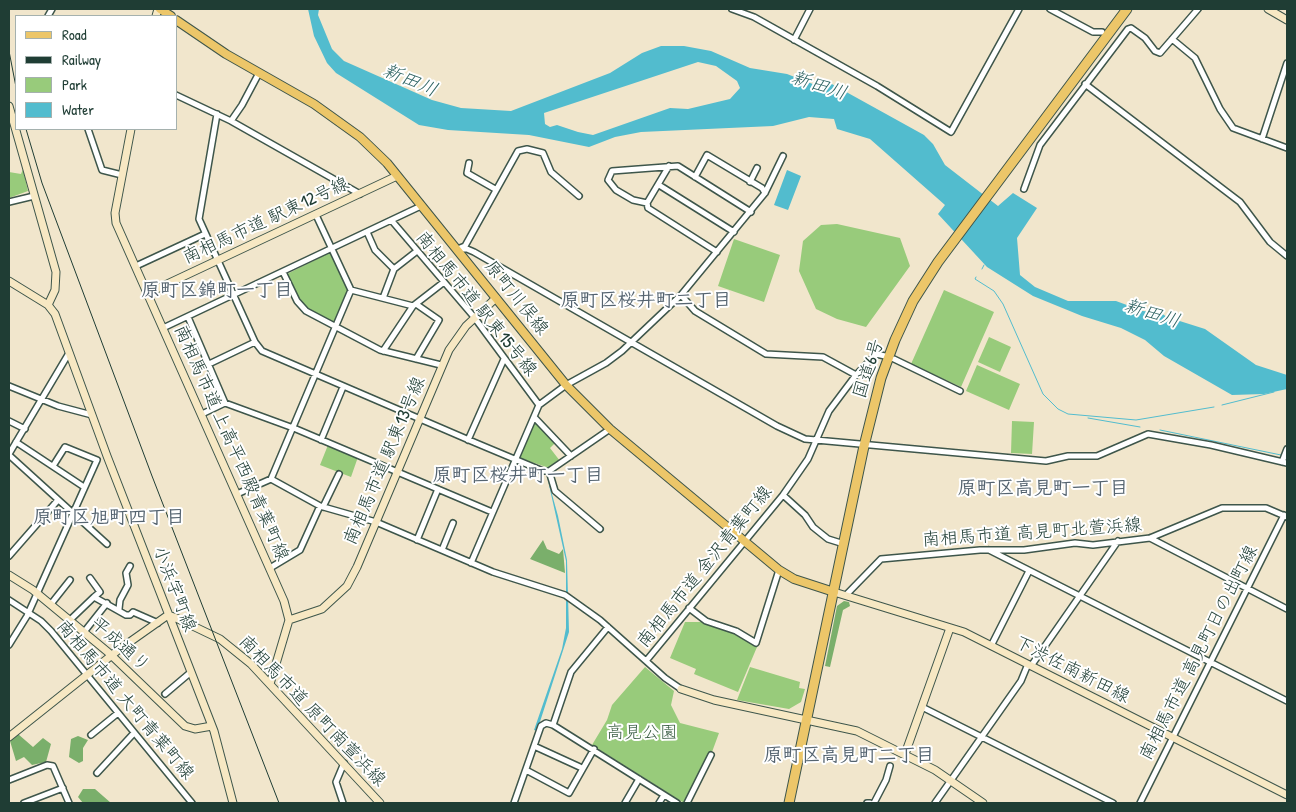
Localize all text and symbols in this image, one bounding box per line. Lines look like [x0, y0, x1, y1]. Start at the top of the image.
legend [15, 15, 178, 130]
text: Road [62, 24, 87, 45]
text: Railway [62, 49, 101, 70]
water label: 新田川 [379, 59, 441, 103]
water label: 新田川 [788, 66, 850, 106]
text: Park [62, 74, 87, 95]
text: Water [62, 99, 94, 120]
street label: 南相馬市道 駅東12号線 [179, 173, 353, 269]
street label: 南相馬市道 駅東15号線 [411, 227, 541, 381]
street label: 原町川俣線 [479, 256, 553, 340]
district label: 原町区錦町一丁目 [141, 280, 293, 302]
district label: 原町区桜井町二丁目 [561, 290, 731, 312]
water label: 新田川 [1121, 294, 1183, 334]
street label: 南相馬市道 上高平西殿青葉町線 [169, 322, 293, 564]
street label: 国道6号 [849, 337, 889, 401]
street label: 南相馬市道 駅東13号線 [340, 374, 430, 548]
district label: 原町区桜井町一丁目 [433, 465, 603, 487]
district label: 原町区高見町一丁目 [958, 478, 1128, 500]
street label: 南相馬市道 金沢青葉町線 [633, 482, 777, 652]
district label: 原町区旭町四丁目 [33, 507, 185, 529]
street label: 南相馬市道 高見町北萱浜線 [921, 515, 1143, 551]
street label: 南相馬市道 高見町日の出町線 [1135, 542, 1263, 764]
street label: 小浜字町線 [148, 543, 200, 635]
street label: 平成通り [86, 613, 154, 677]
street label: 南相馬市道 大町青葉町線 [52, 616, 198, 784]
street label: 南相馬市道 原町南萱浜線 [234, 631, 390, 791]
street label: 下渋佐南新田線 [1011, 632, 1133, 708]
park label: 高見公園 [606, 722, 678, 744]
district label: 原町区高見町二丁目 [764, 745, 934, 767]

